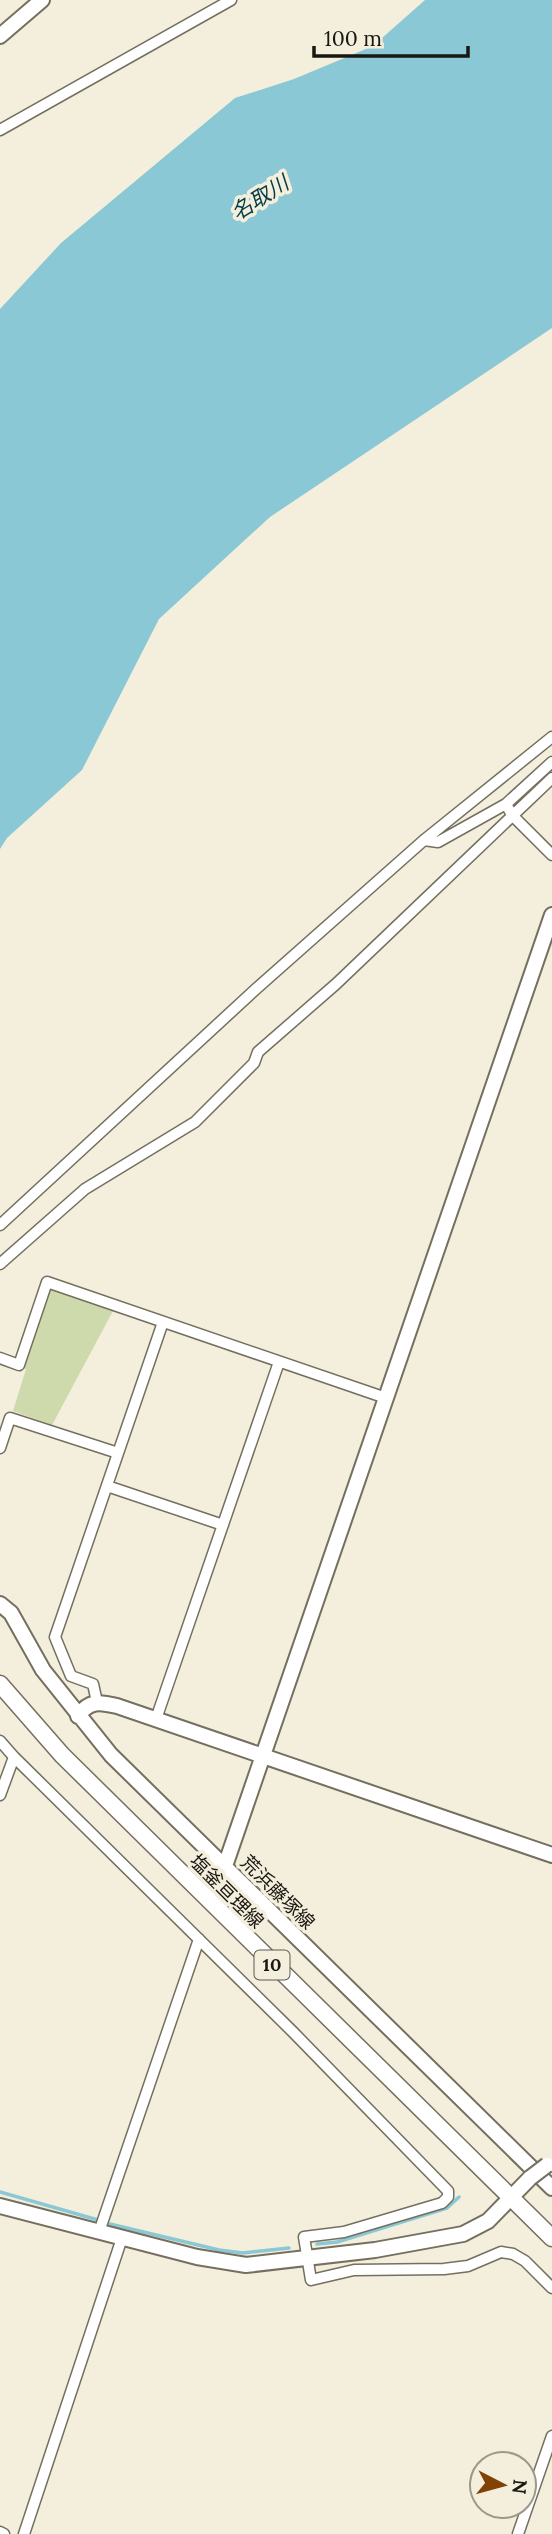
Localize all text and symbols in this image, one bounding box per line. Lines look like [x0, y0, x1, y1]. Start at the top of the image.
scale bar [314, 14, 468, 58]
text: 100 m [324, 25, 382, 52]
water label: 名取川 [226, 168, 295, 226]
street label: 塩釜亘理線 [185, 1849, 269, 1933]
street label: 荒浜藤塚線 [236, 1850, 320, 1934]
road number: 10 [254, 1951, 290, 1980]
north arrow [468, 2450, 538, 2520]
text: N [507, 2478, 533, 2496]

